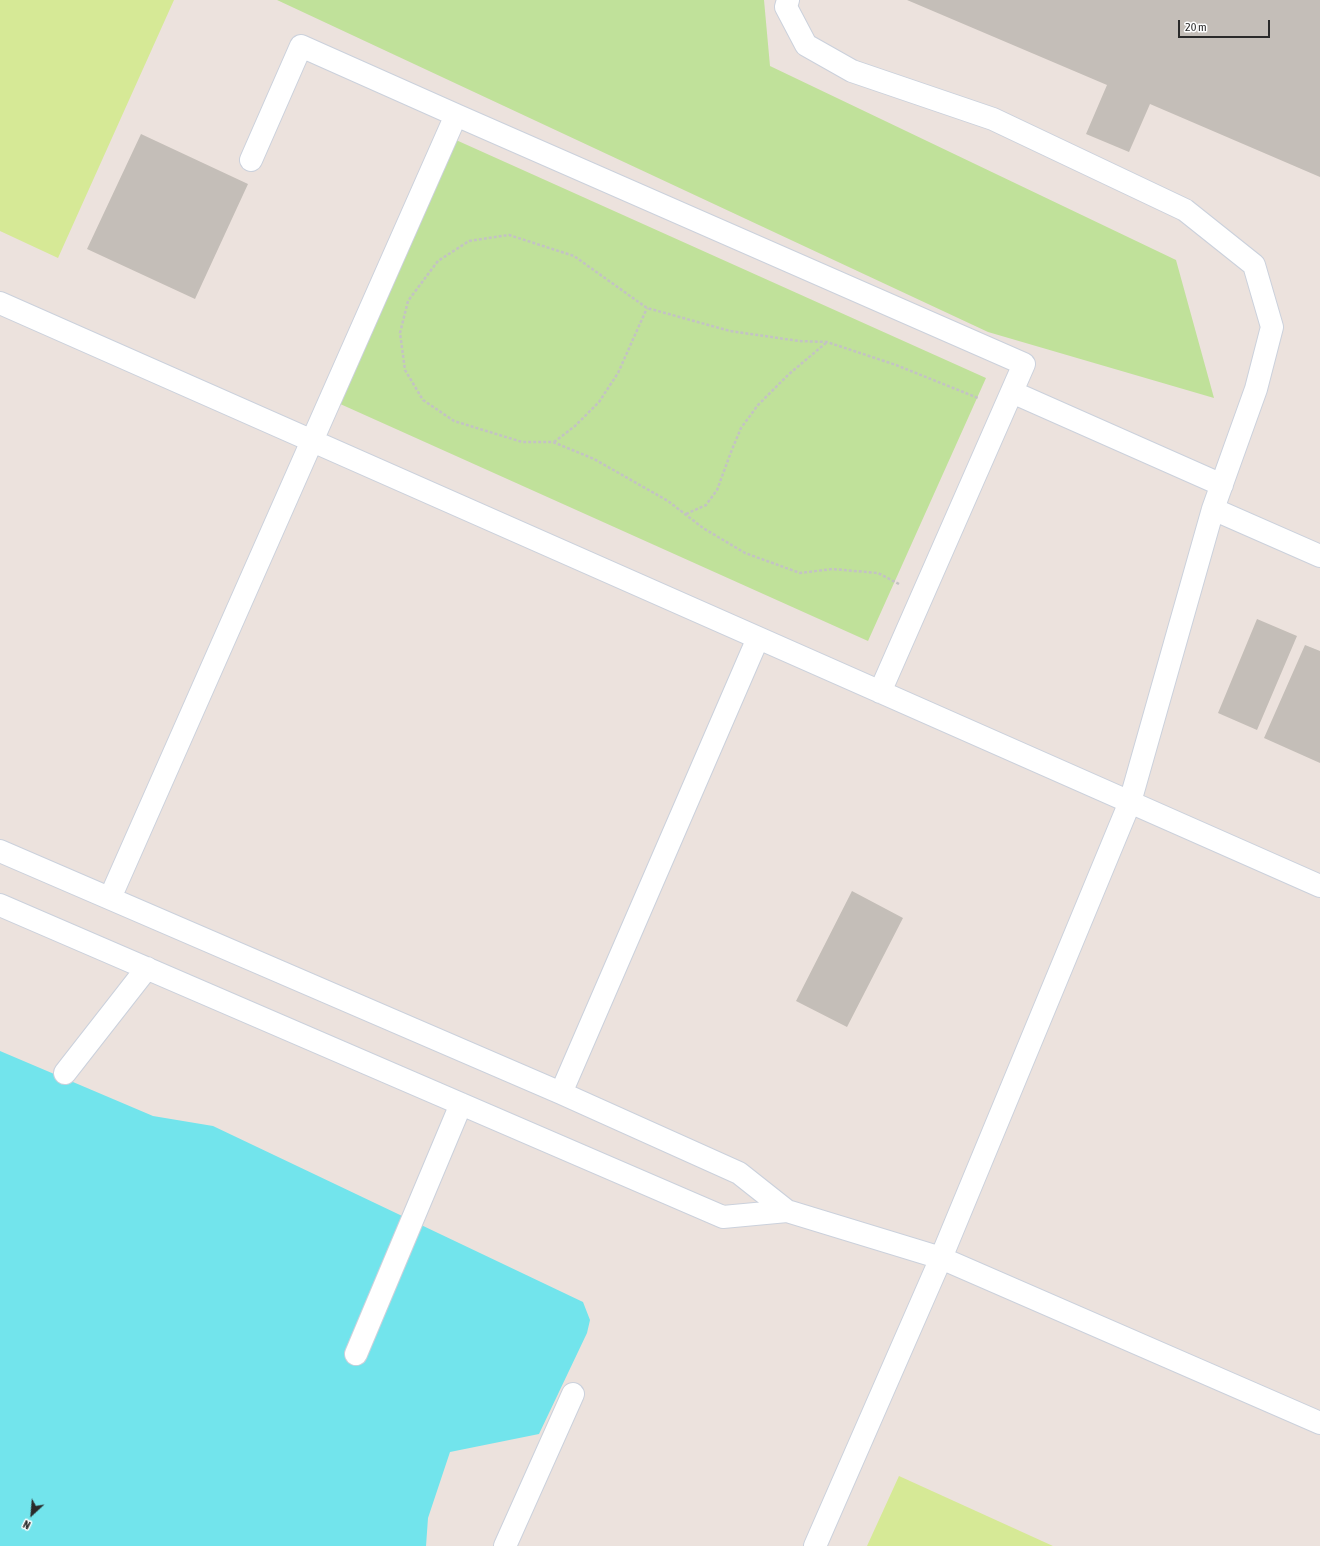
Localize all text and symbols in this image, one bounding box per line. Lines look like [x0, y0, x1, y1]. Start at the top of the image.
scale bar [1180, 12, 1272, 38]
text: 20 m [1185, 20, 1207, 34]
north arrow [12, 1494, 52, 1534]
text: N [21, 1518, 32, 1532]

